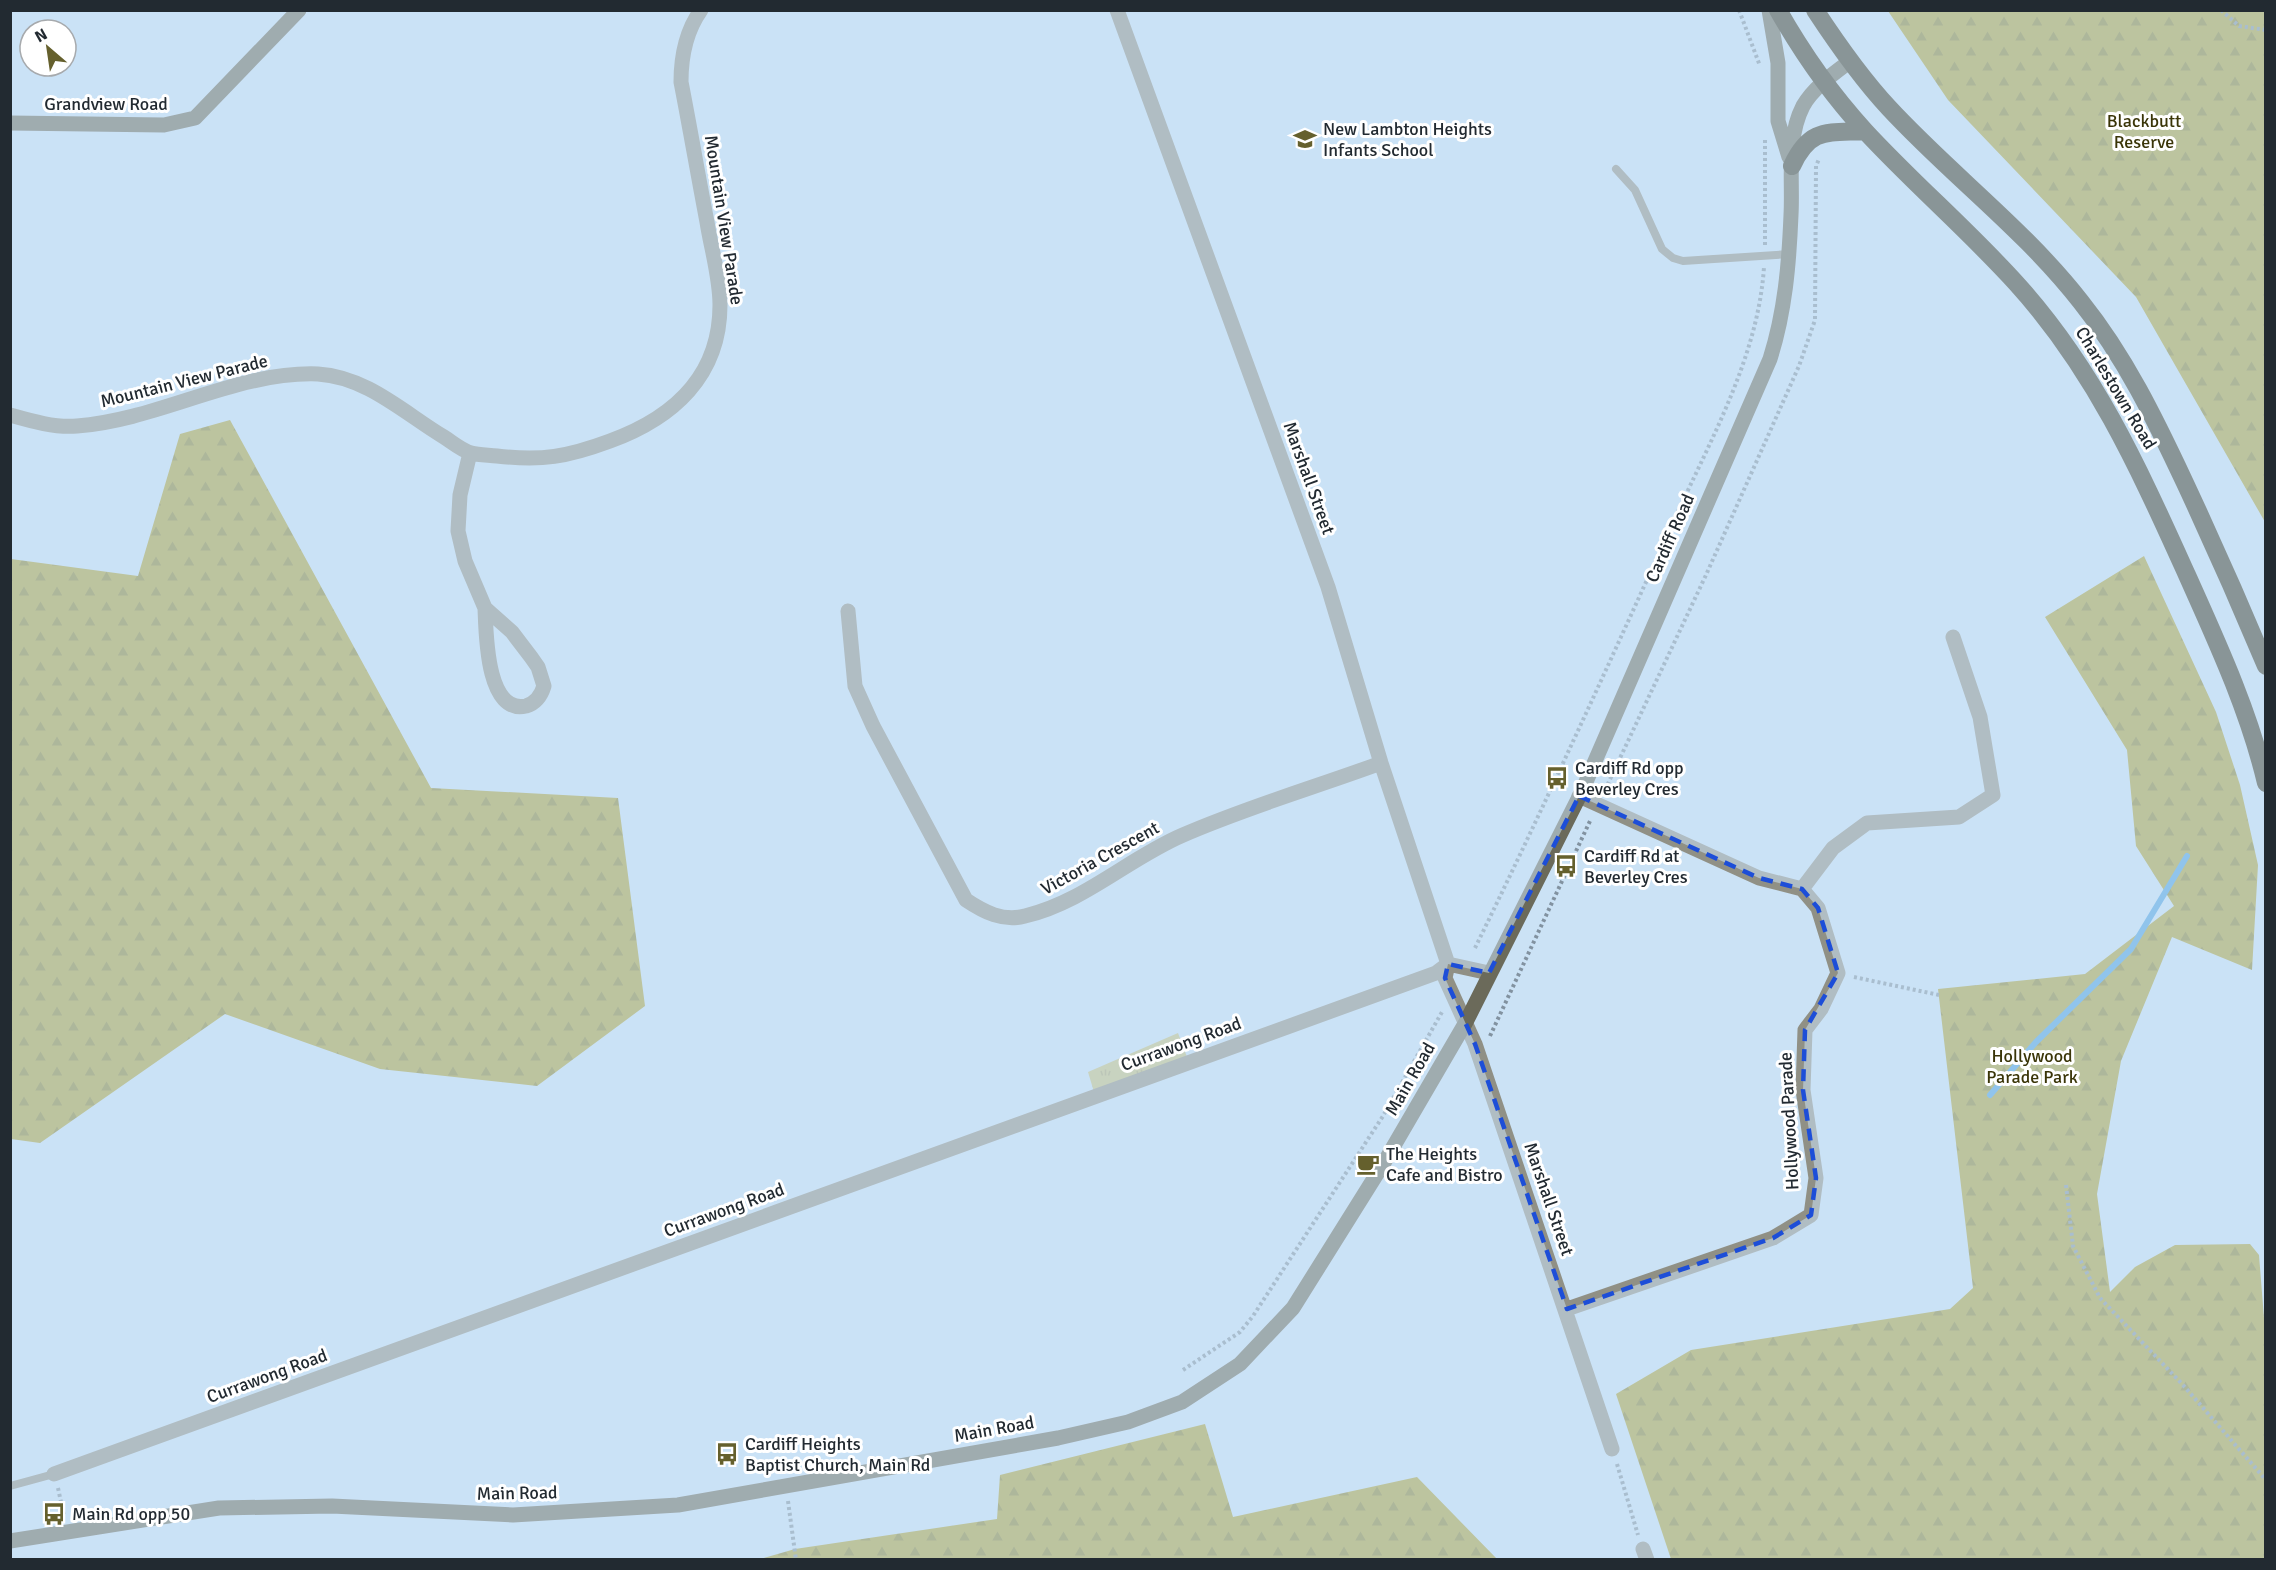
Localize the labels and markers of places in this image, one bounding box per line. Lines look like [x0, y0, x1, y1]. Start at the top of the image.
place label: New Lambton Heights Infants School [1323, 118, 1492, 161]
school or university icon: New Lambton Heights Infants School [1292, 126, 1318, 152]
place label: Cardiff Rd opp Beverley Cres [1575, 757, 1684, 800]
bus stop icon: Cardiff Rd opp Beverley Cres [1544, 765, 1570, 791]
place label: Cardiff Rd at Beverley Cres [1584, 845, 1688, 888]
bus stop icon: Cardiff Rd at Beverley Cres [1553, 853, 1579, 879]
place label: The Heights Cafe and Bistro [1386, 1143, 1503, 1186]
cafe icon: The Heights Cafe and Bistro [1355, 1151, 1381, 1177]
place label: Cardiff Heights Baptist Church, Main Rd [745, 1433, 930, 1476]
bus stop icon: Cardiff Heights Baptist Church, Main Rd [714, 1441, 740, 1467]
bus stop icon: Main Rd opp 50 [41, 1501, 67, 1527]
place label: Main Rd opp 50 [72, 1503, 190, 1525]

